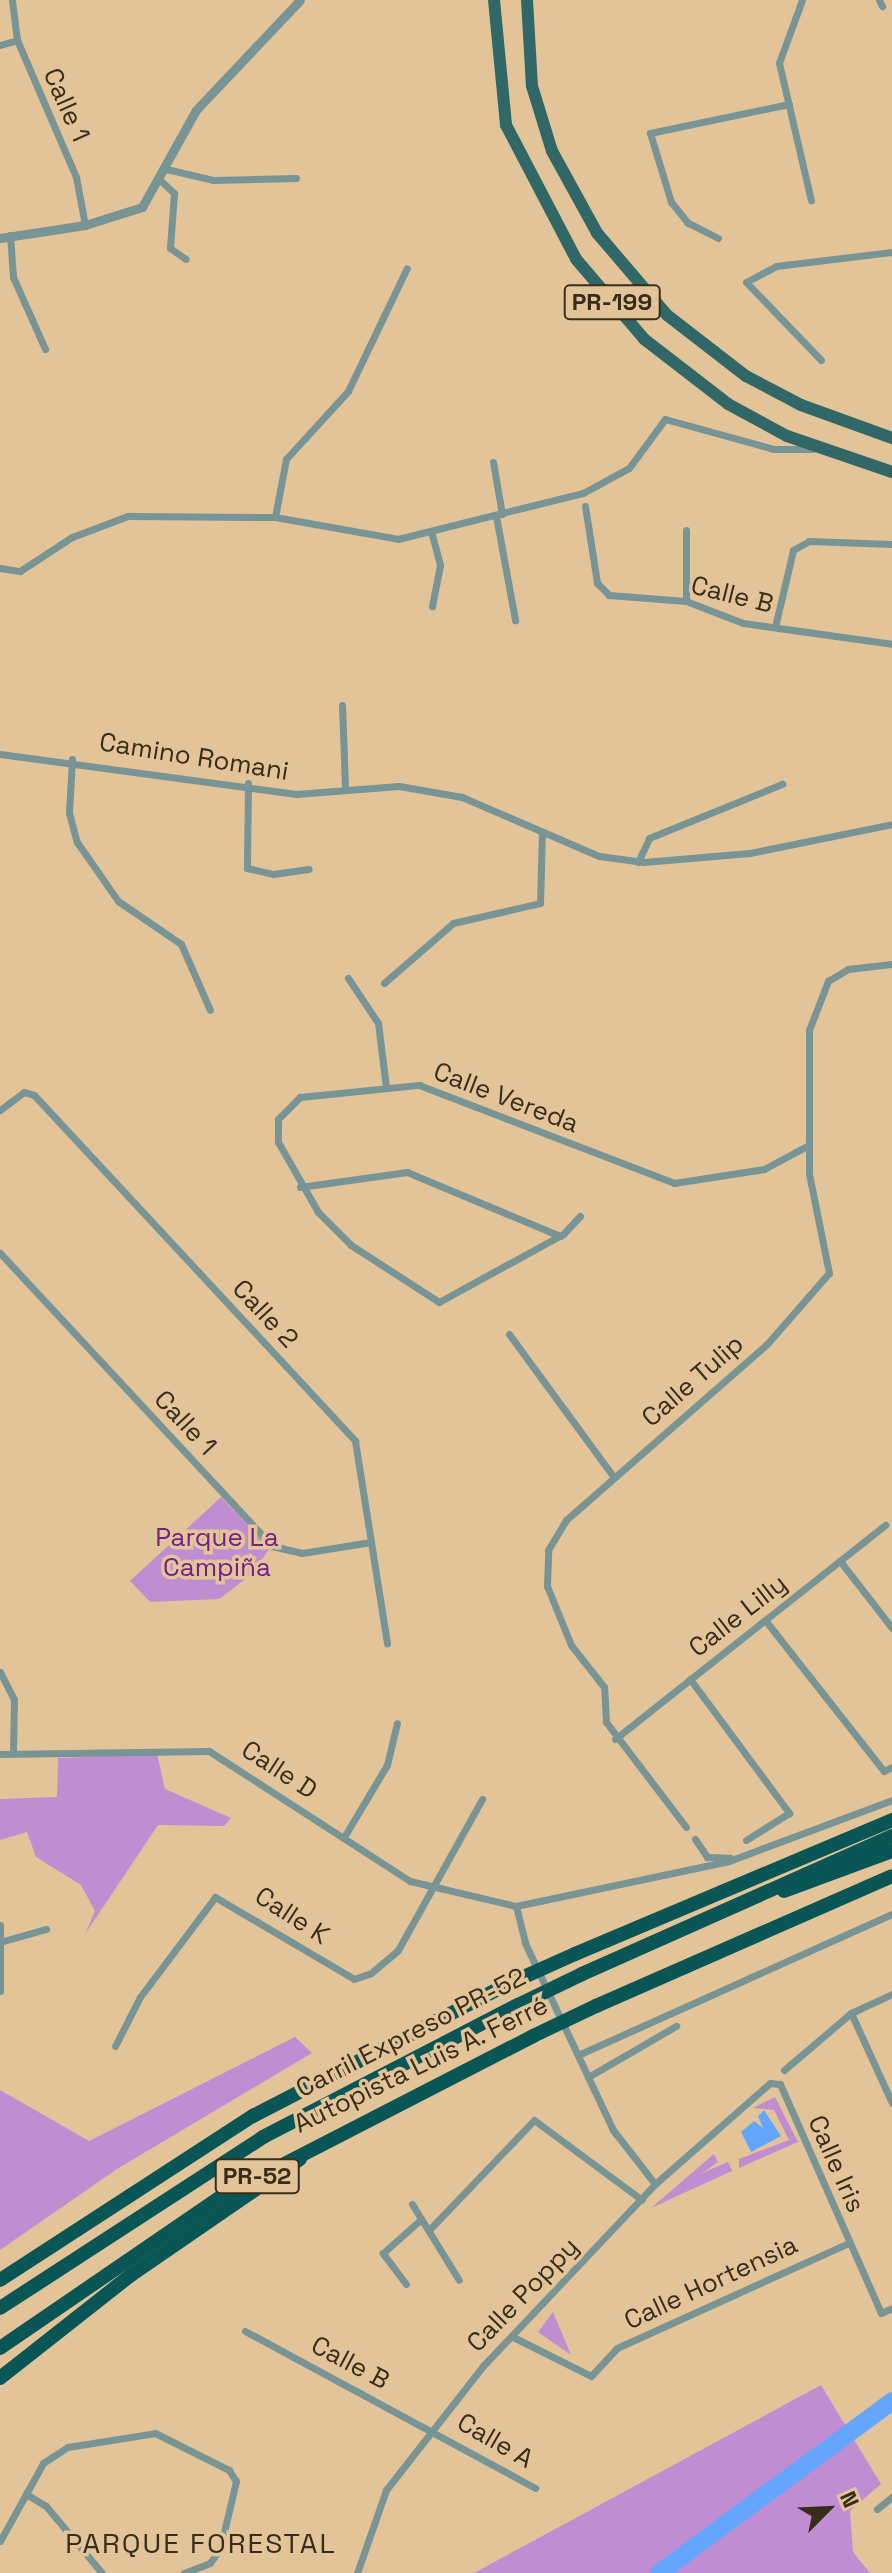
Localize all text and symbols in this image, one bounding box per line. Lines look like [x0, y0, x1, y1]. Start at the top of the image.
street label: Calle 1 [36, 63, 96, 147]
road number: PR-199 [562, 282, 662, 322]
street label: Calle B [688, 570, 776, 620]
street label: Camino Romani [97, 727, 291, 787]
street label: Calle Vereda [429, 1056, 583, 1140]
street label: Calle 2 [226, 1273, 304, 1355]
street label: Calle Tulip [636, 1328, 750, 1434]
street label: Calle 1 [147, 1384, 223, 1462]
park label: Parque La Campiña [155, 1522, 279, 1584]
street label: Calle Lilly [683, 1568, 793, 1664]
street label: Calle D [235, 1734, 323, 1806]
street label: Calle K [249, 1881, 335, 1951]
street label: Carril Expreso PR-52 [291, 1962, 531, 2104]
street label: Autopista Luis A. Ferré [288, 1990, 554, 2140]
street label: Calle Iris [801, 2111, 871, 2217]
road number: PR-52 [213, 2156, 301, 2196]
street label: Calle Hortensia [620, 2229, 802, 2337]
street label: Calle Poppy [461, 2231, 585, 2359]
street label: Calle B [306, 2330, 394, 2396]
street label: Calle A [451, 2407, 539, 2475]
north arrow [788, 2469, 868, 2549]
text: N [834, 2487, 866, 2512]
district label: PARQUE FORESTAL [65, 2526, 337, 2560]

